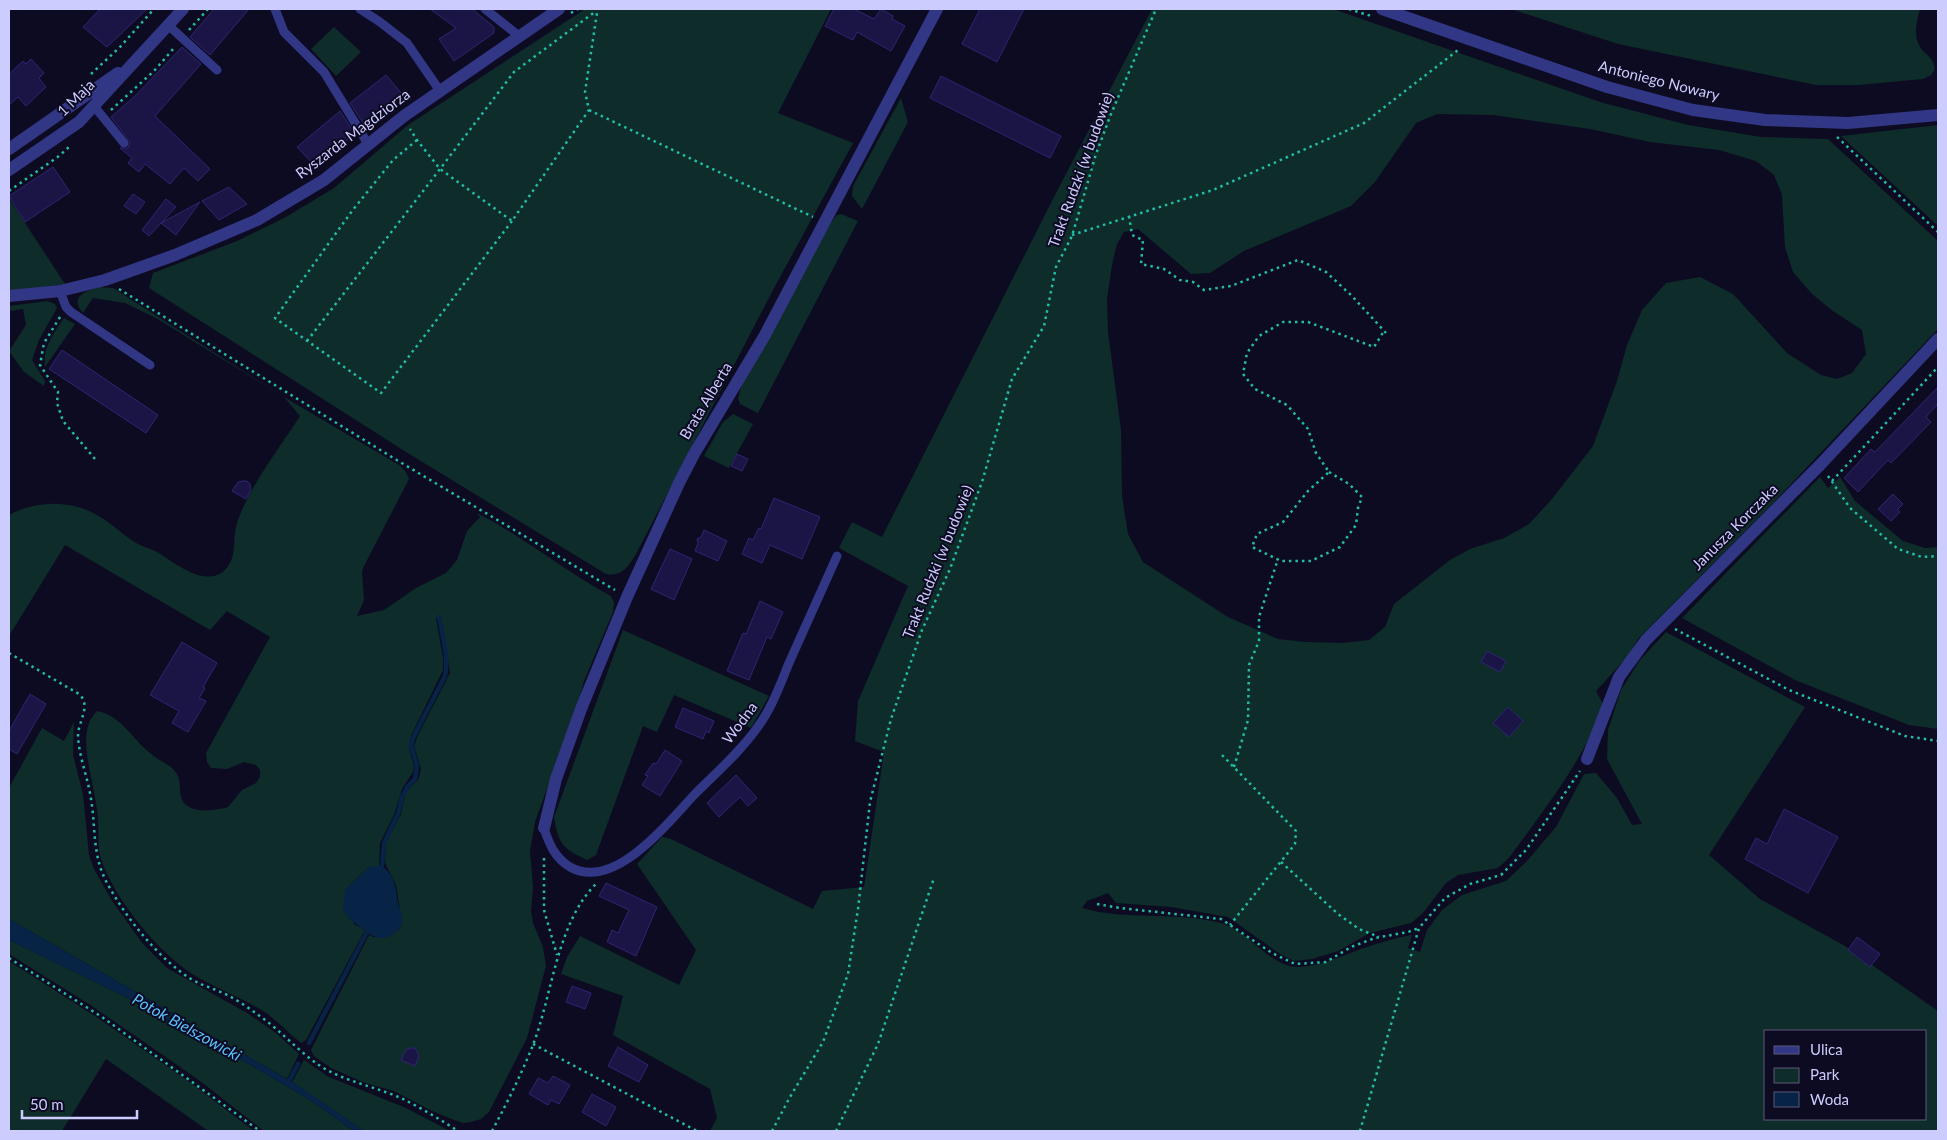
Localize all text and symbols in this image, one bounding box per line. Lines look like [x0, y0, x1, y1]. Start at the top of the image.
street label: Antoniego Nowary [1597, 56, 1722, 104]
street label: 1 Maja [53, 75, 98, 119]
street label: Ryszarda Magdziorza [292, 84, 413, 182]
street label: Trakt Rudzki (w budowie) [1044, 89, 1117, 250]
street label: Brata Alberta [675, 359, 735, 442]
street label: Janusza Korczaka [1688, 480, 1781, 573]
street label: Trakt Rudzki (w budowie) [898, 482, 976, 641]
street label: Wodna [718, 698, 761, 747]
water label: Potok Bielszowicki [130, 989, 245, 1064]
legend [1764, 1030, 1927, 1120]
text: Ulica [1810, 1040, 1843, 1058]
text: Park [1810, 1065, 1840, 1083]
scale bar [22, 1088, 138, 1120]
text: Woda [1810, 1090, 1849, 1108]
text: 50 m [30, 1095, 64, 1113]

